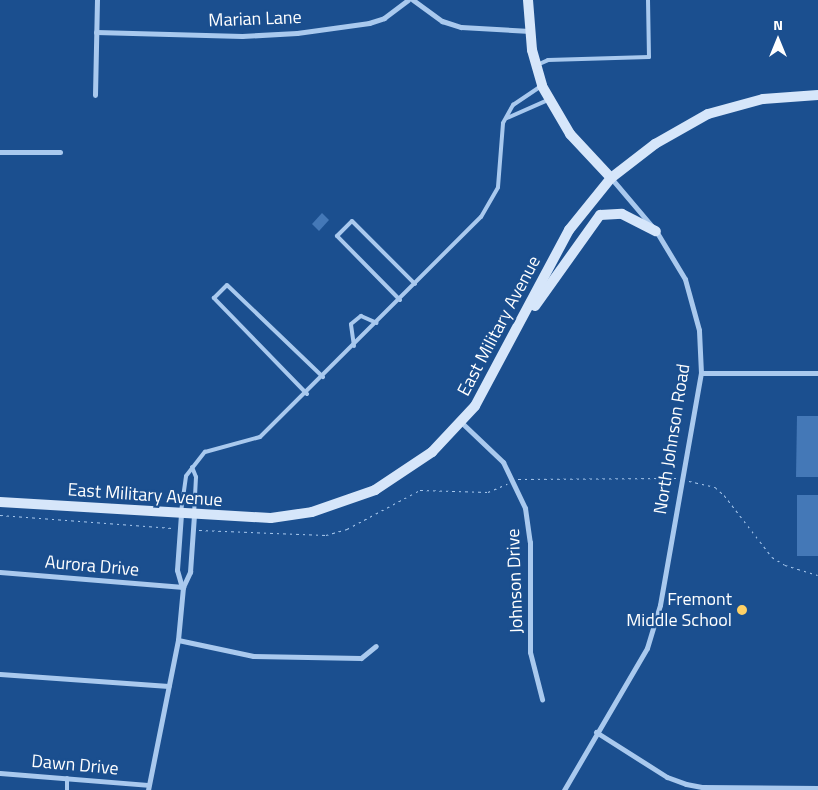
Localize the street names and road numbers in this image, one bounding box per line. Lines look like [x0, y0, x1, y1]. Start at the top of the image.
street label: Marian Lane [208, 7, 302, 31]
street label: East Military Avenue [453, 252, 545, 400]
street label: North Johnson Road [649, 362, 695, 516]
street label: East Military Avenue [67, 479, 223, 511]
street label: Johnson Drive [502, 528, 528, 634]
street label: Aurora Drive [44, 551, 140, 581]
street label: Dawn Drive [31, 750, 119, 780]

